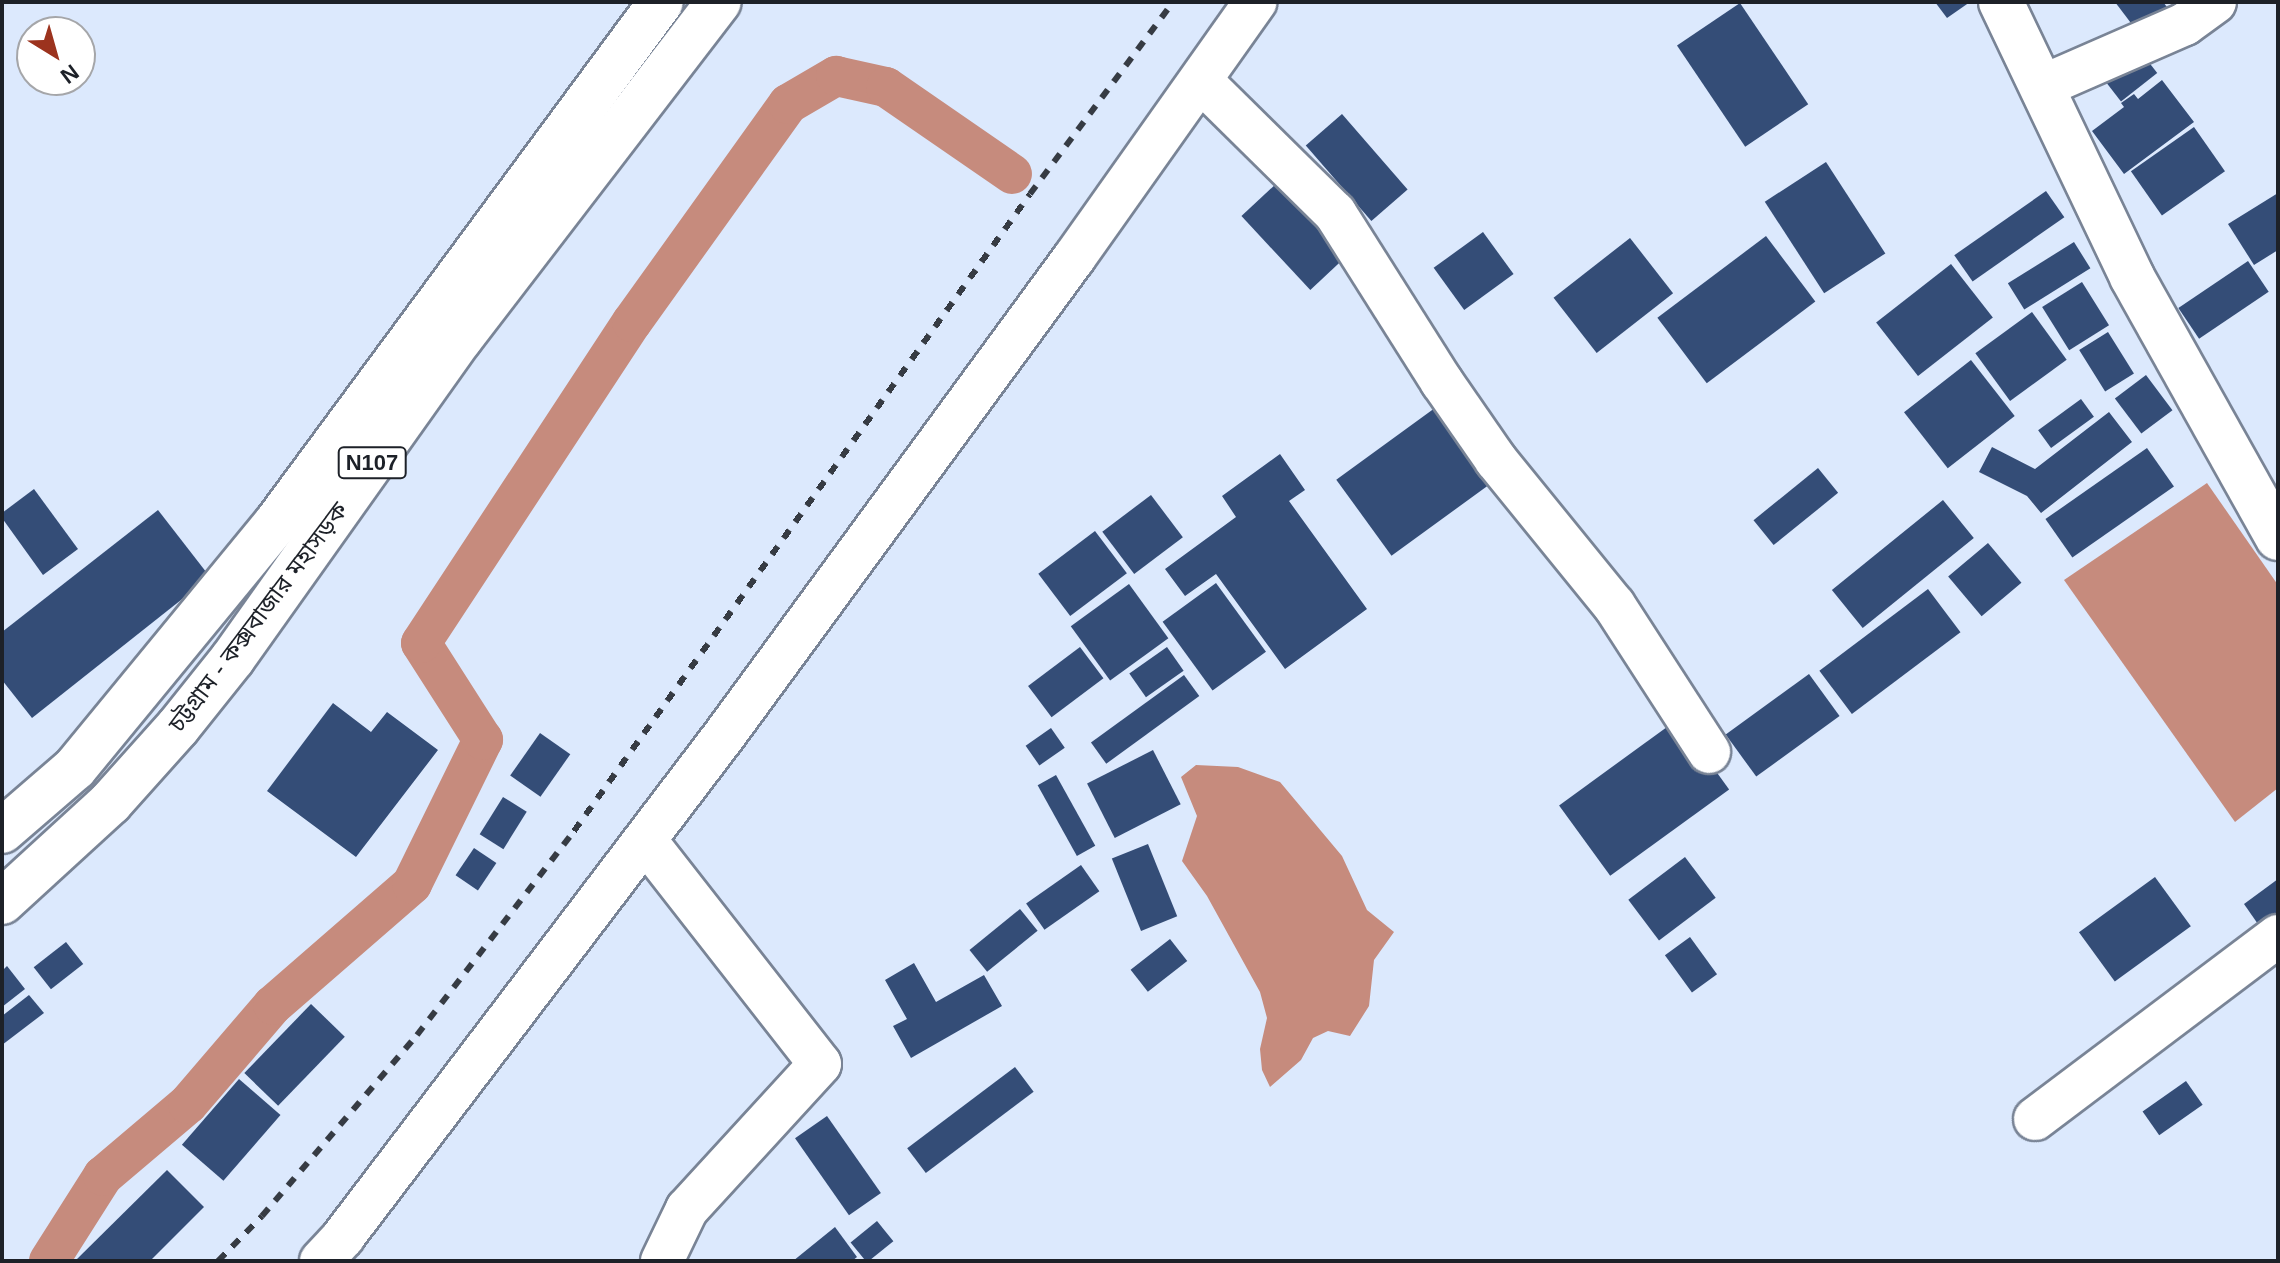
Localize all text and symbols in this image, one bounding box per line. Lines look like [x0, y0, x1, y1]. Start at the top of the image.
north arrow [16, 16, 96, 96]
text: N [56, 59, 83, 89]
road number: N107 [336, 445, 408, 481]
street label: চট্টগ্রাম - কক্সবাজার মহাসড়ক [162, 496, 354, 738]

